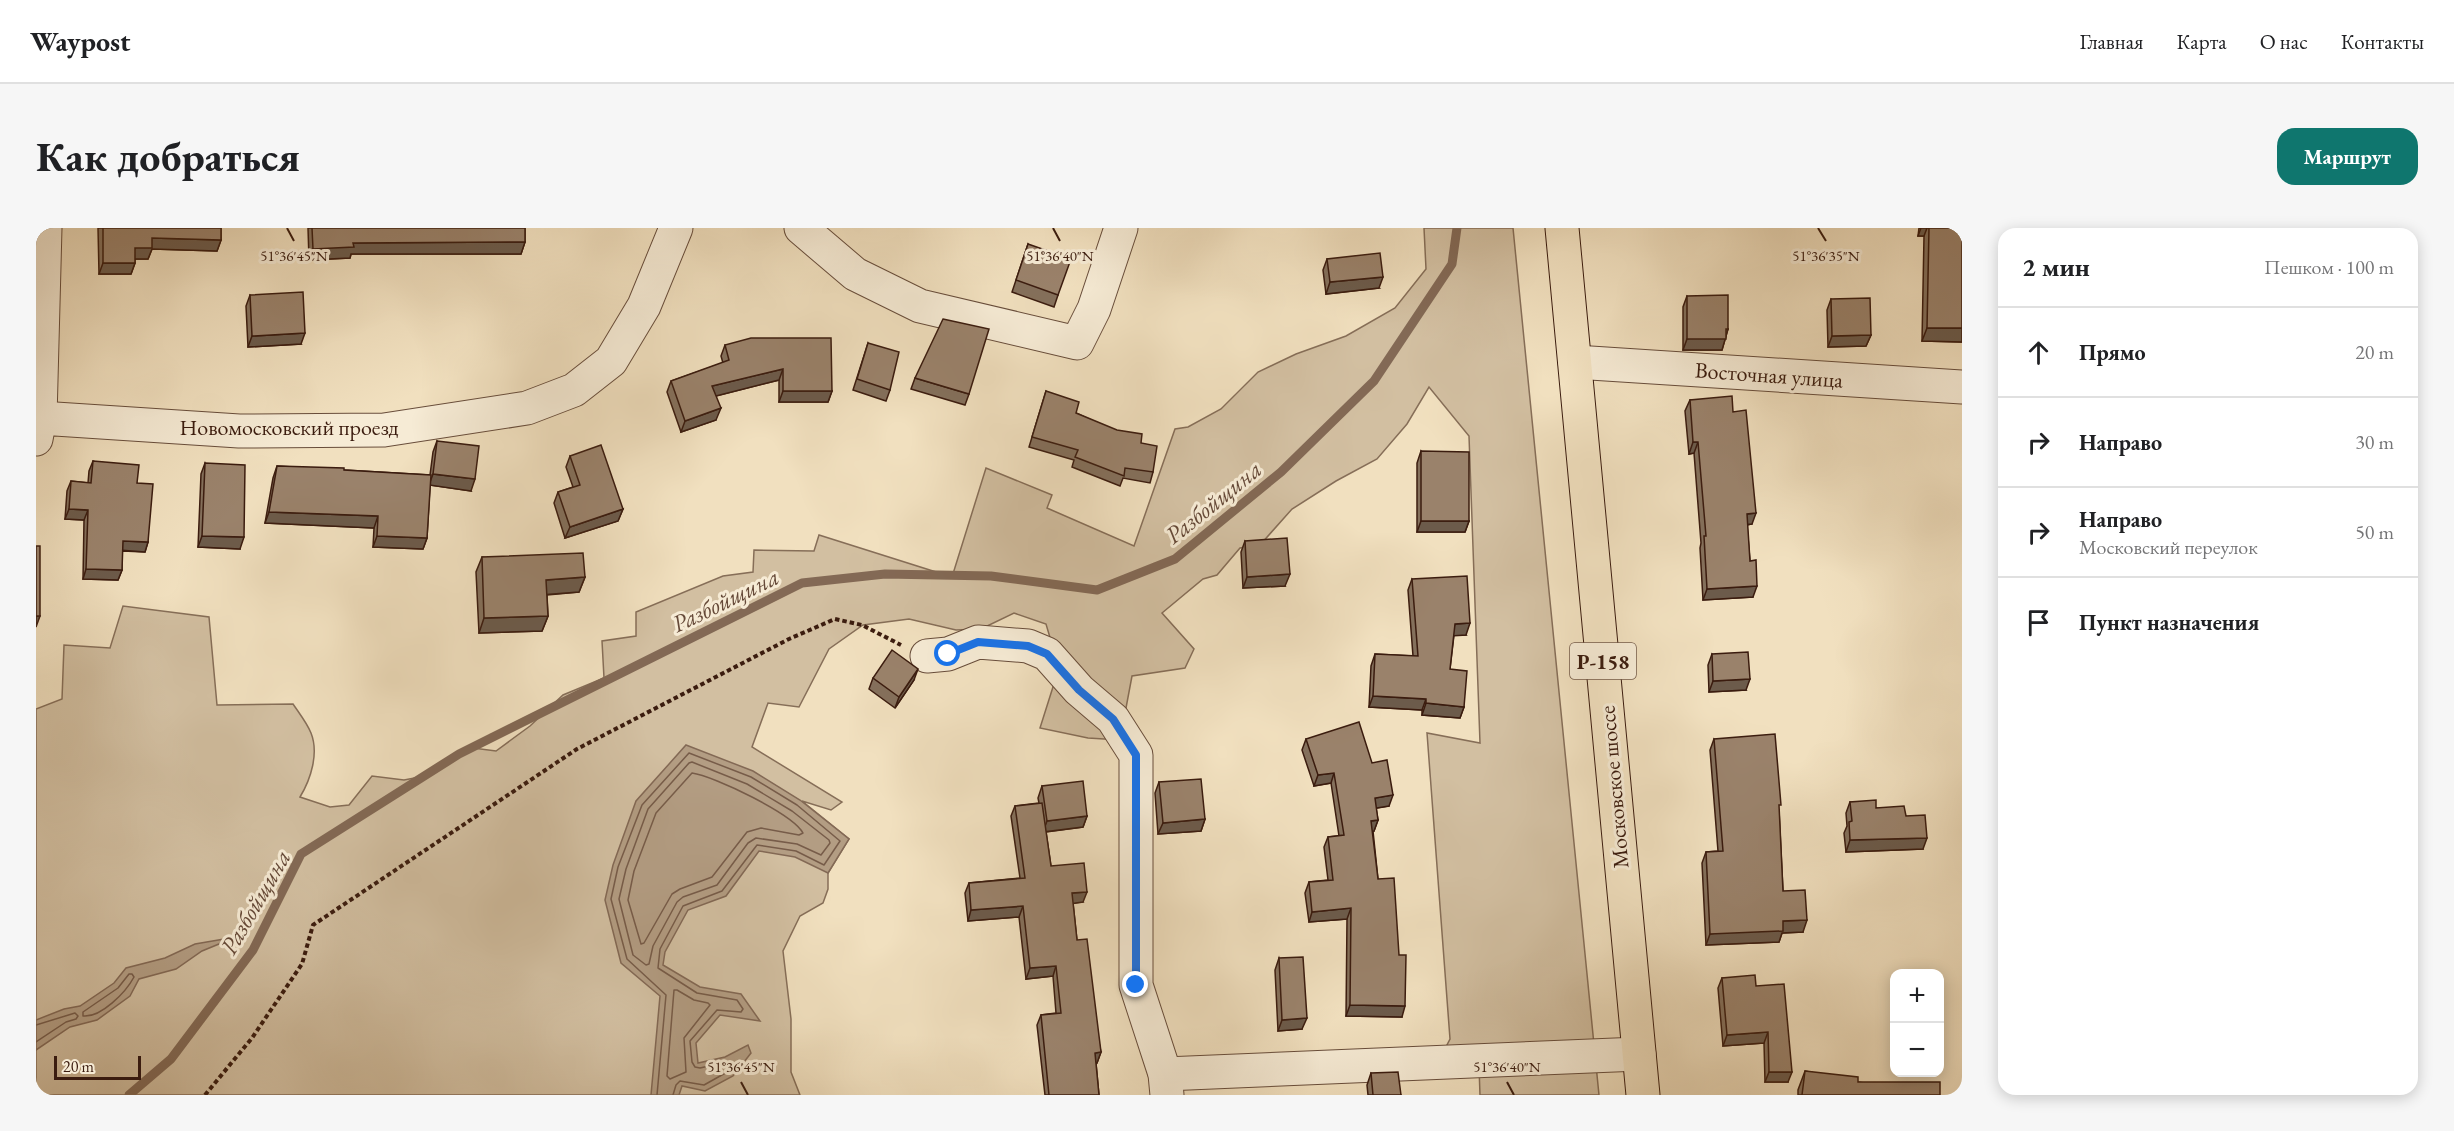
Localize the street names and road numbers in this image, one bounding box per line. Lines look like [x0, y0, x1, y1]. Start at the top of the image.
street label: Восточная улица [1694, 355, 1844, 395]
street label: Новомосковский проезд [179, 413, 399, 442]
road number: Р-158 [1570, 643, 1636, 679]
street label: Московское шоссе [1592, 704, 1636, 870]

